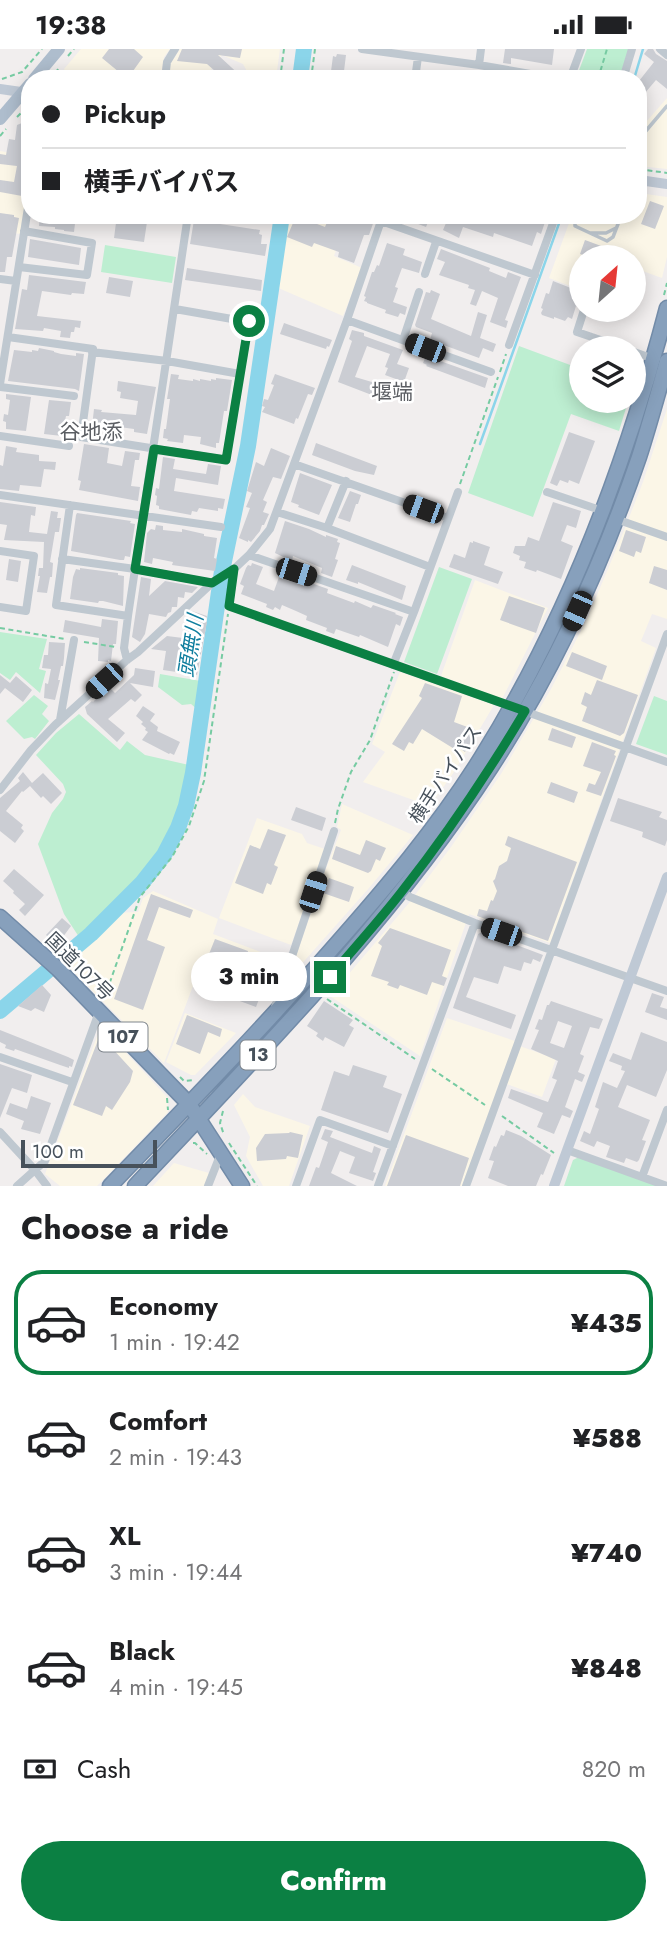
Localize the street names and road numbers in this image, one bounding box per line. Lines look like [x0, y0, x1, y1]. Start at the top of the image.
street label: 横手バイパス [402, 720, 488, 829]
street label: 国道107号 [39, 926, 120, 1007]
road number: 107 [99, 1022, 148, 1051]
road number: 13 [240, 1041, 276, 1070]

